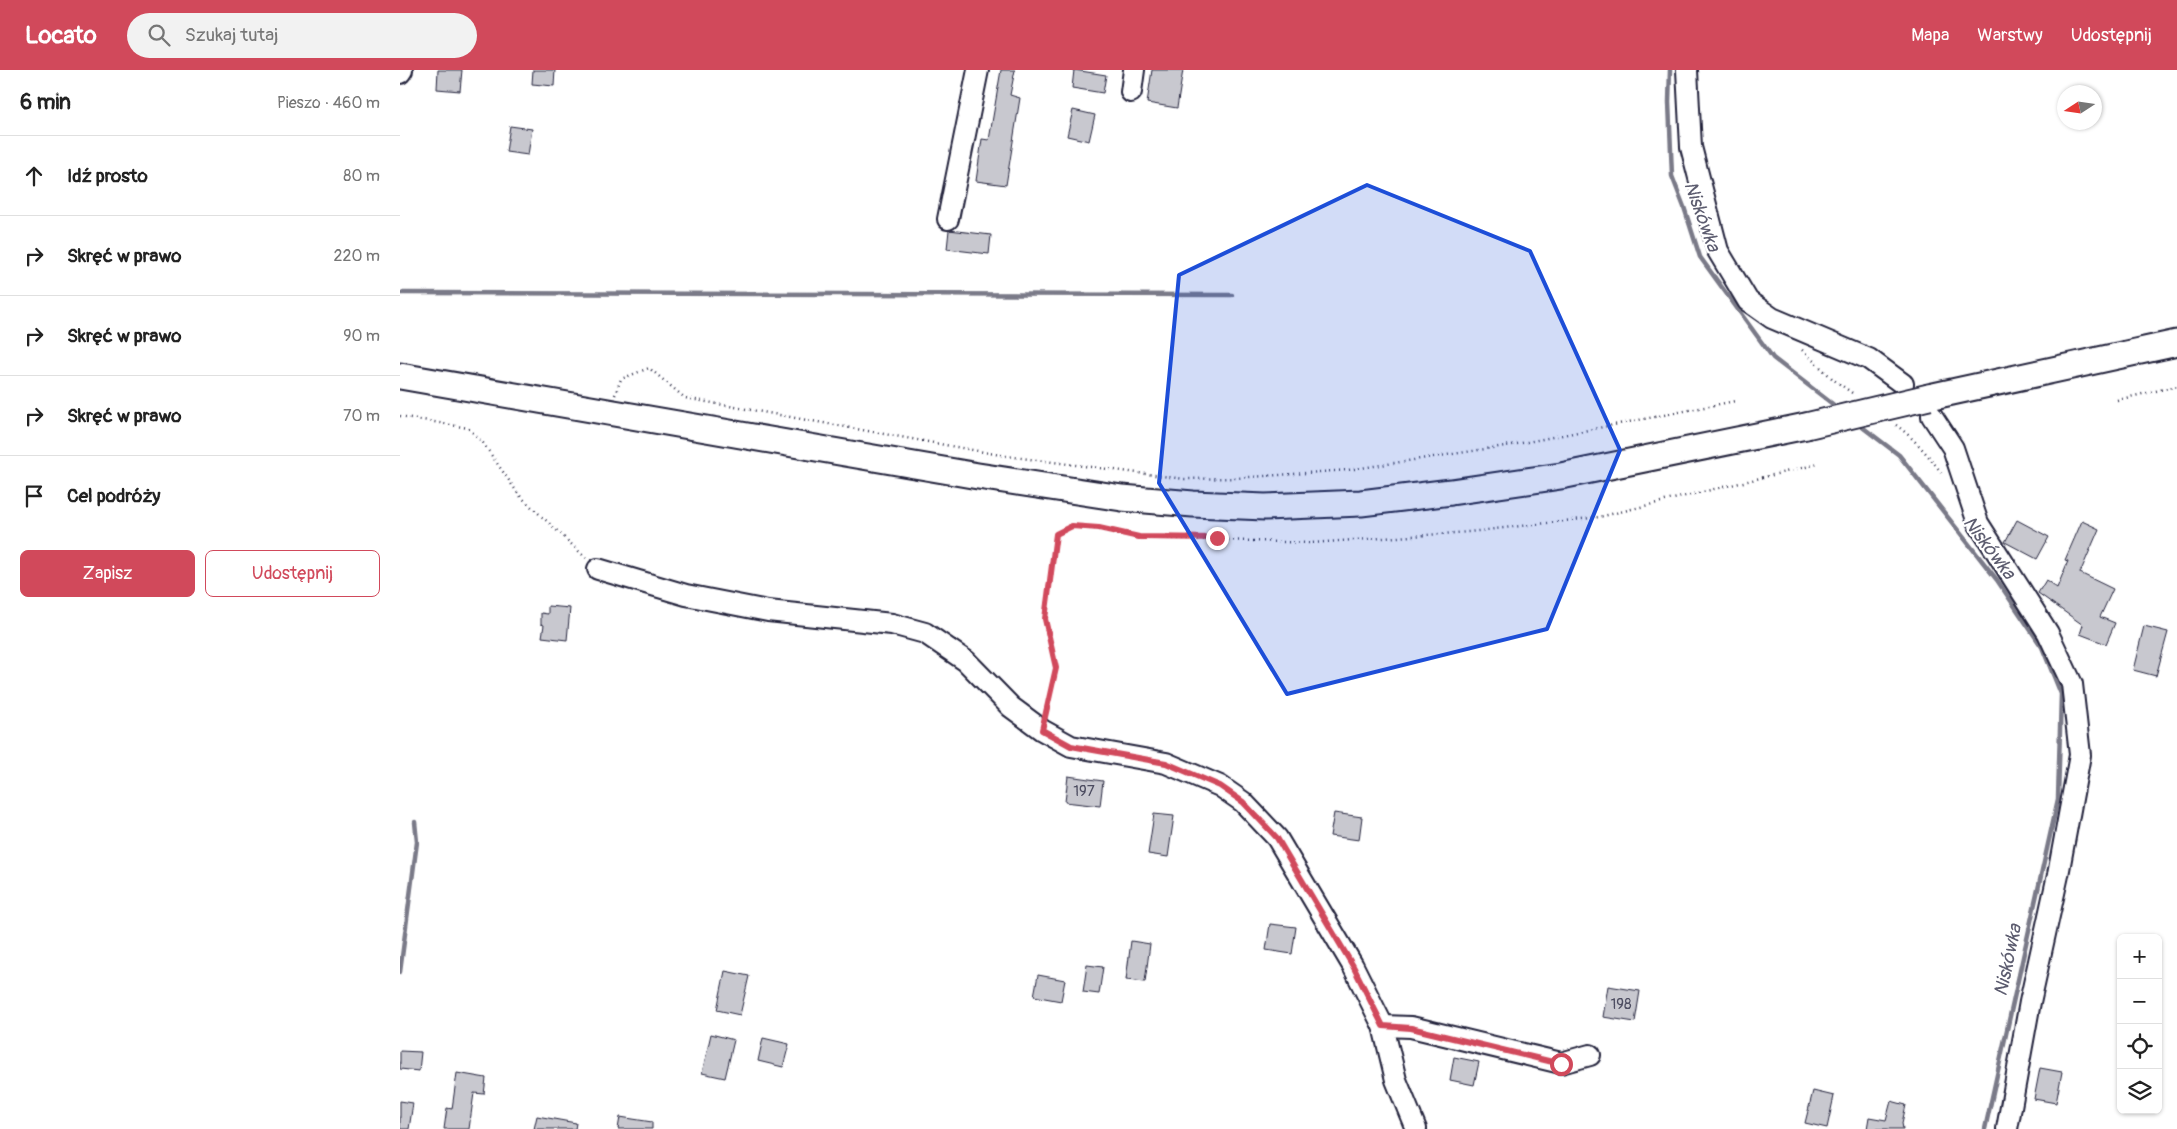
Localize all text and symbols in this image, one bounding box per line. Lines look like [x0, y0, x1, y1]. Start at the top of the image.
search box [127, 13, 477, 58]
text: Locato [25, 21, 97, 50]
icon: search [145, 21, 173, 49]
text: Szukaj tutaj [185, 23, 279, 47]
text: Mapa [1911, 24, 1949, 47]
text: Warstwy [1977, 24, 2043, 47]
text: Udostępnij [2071, 24, 2152, 47]
north arrow [2057, 85, 2102, 130]
text: 6 min [20, 89, 71, 116]
text: Pieszo · 460 m [277, 93, 380, 113]
icon: ahead [20, 162, 48, 190]
text: Idź prosto [67, 164, 148, 188]
text: 80 m [343, 166, 380, 186]
water label: Niskówka [1678, 178, 1726, 256]
icon: right [20, 242, 48, 270]
text: Skręć w prawo [67, 244, 181, 268]
text: 220 m [334, 246, 380, 266]
icon: right [20, 322, 48, 350]
text: Skręć w prawo [67, 324, 181, 348]
text: 90 m [343, 326, 380, 346]
icon: right [20, 402, 48, 430]
text: Skręć w prawo [67, 404, 181, 428]
text: 70 m [343, 406, 380, 426]
icon: arrive [20, 482, 48, 510]
text: Cel podróży [67, 484, 160, 508]
water label: Niskówka [1958, 511, 2021, 585]
route end [1206, 527, 1229, 550]
button: Zapisz [20, 550, 195, 597]
button: Udostępnij [205, 550, 380, 597]
house number: 197 [1073, 782, 1095, 801]
water label: Niskówka [1989, 921, 2028, 998]
map controls [2117, 934, 2162, 1114]
button: + [2117, 934, 2162, 979]
button: − [2117, 979, 2162, 1024]
house number: 198 [1610, 995, 1632, 1014]
button: locate [2117, 1024, 2162, 1069]
route start [1550, 1053, 1573, 1076]
button: layers [2117, 1069, 2162, 1114]

